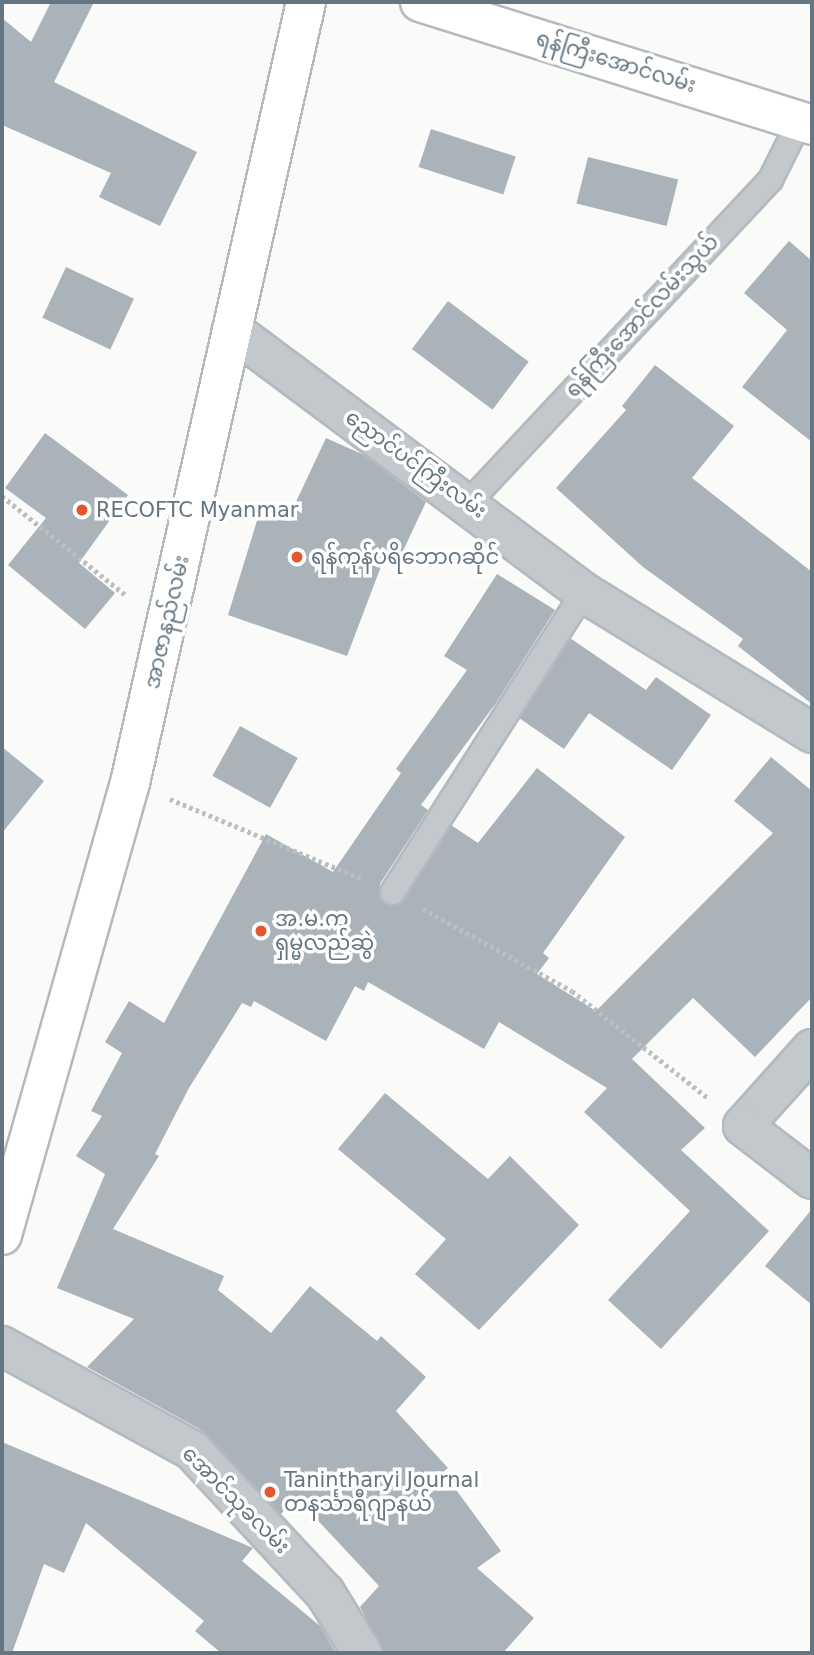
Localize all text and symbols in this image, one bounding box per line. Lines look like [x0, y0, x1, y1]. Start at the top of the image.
street label: ရန်ကြီးအောင်လမ်း [533, 26, 699, 98]
street label: ရန်ကြီးအောင်လမ်းသွယ် [560, 229, 724, 403]
street label: ညောင်ပင်ကြီးလမ်း [341, 404, 491, 524]
place label: RECOFTC Myanmar [96, 497, 298, 523]
marker: RECOFTC Myanmar [74, 502, 90, 518]
place label: ရန်ကုန်ပရိဘောဂဆိုင် [311, 544, 499, 570]
marker: ရန်ကုန်ပရိဘောဂဆိုင် [289, 549, 305, 565]
street label: အာဇာနည်လမ်း [139, 553, 195, 691]
place label: အ.မ.က ရှမ္မလည်ဆွဲ [275, 906, 374, 956]
marker: အ.မ.က ရှမ္မလည်ဆွဲ [253, 923, 269, 939]
street label: အောင်သုခလမ်း [177, 1441, 295, 1559]
place label: Tanintharyi Journal တနင်္သာရီဂျာနယ် [284, 1467, 479, 1517]
marker: Tanintharyi Journal တနင်္သာရီဂျာနယ် [262, 1484, 278, 1500]

